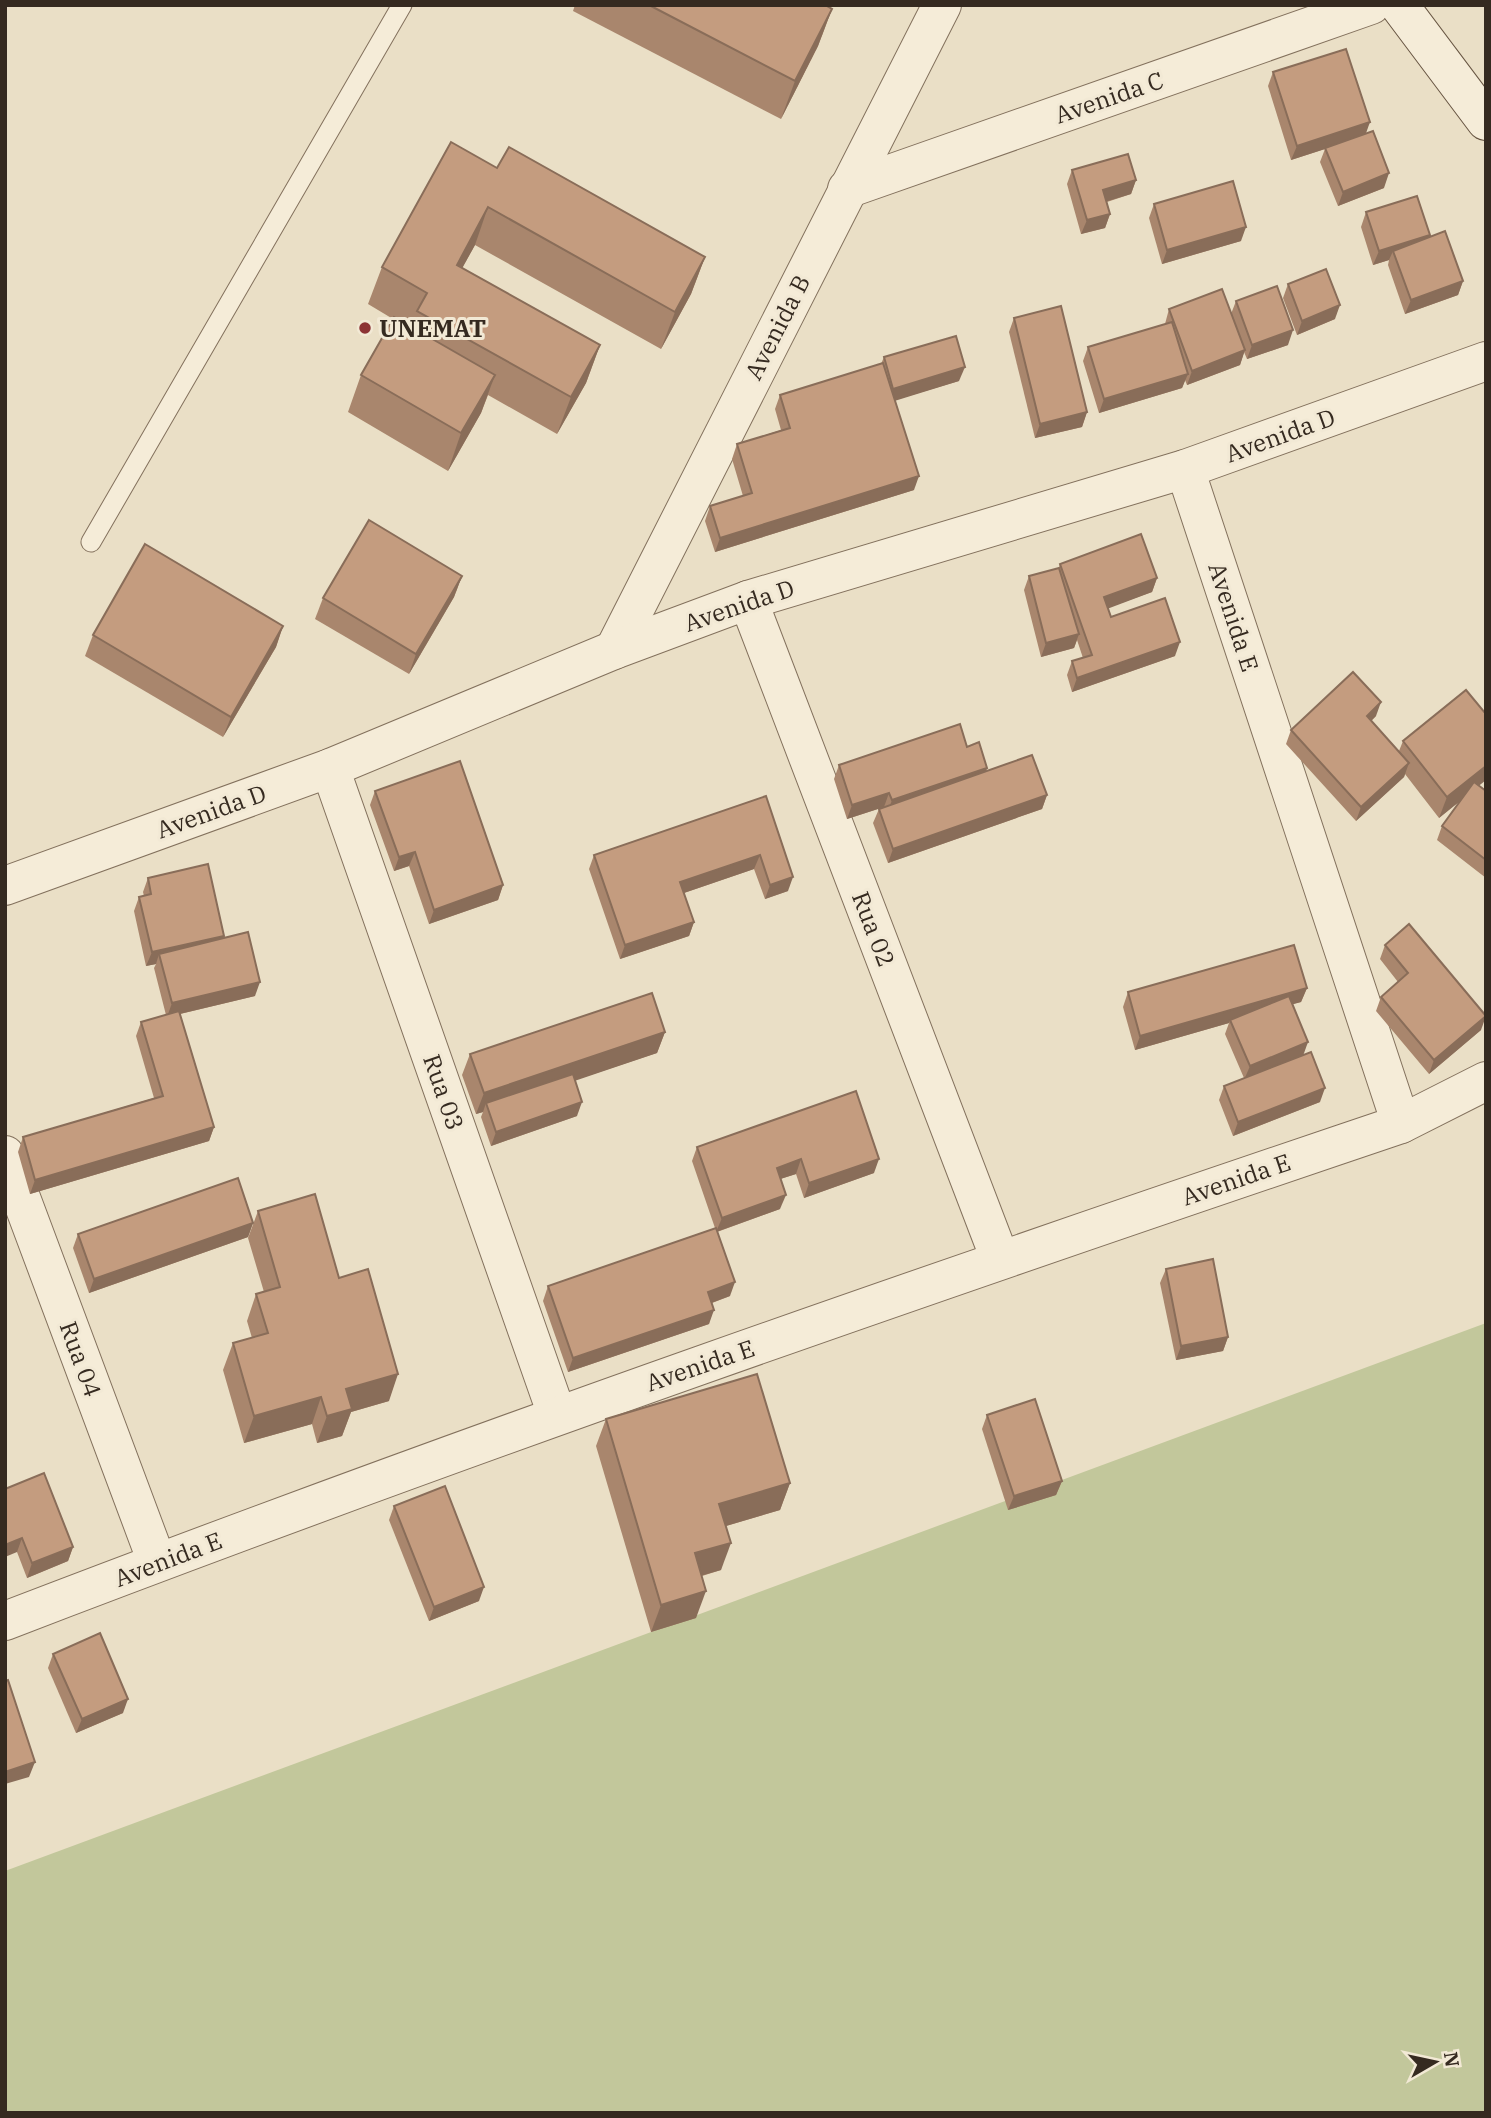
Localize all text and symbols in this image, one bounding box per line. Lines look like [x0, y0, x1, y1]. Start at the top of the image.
street label: Avenida C [1050, 63, 1168, 131]
street label: Avenida B [737, 269, 817, 385]
place label: UNEMAT [379, 312, 486, 344]
marker: UNEMAT [357, 320, 373, 336]
street label: Avenida D [1221, 400, 1339, 470]
street label: Avenida E [1201, 558, 1267, 676]
street label: Avenida D [680, 571, 798, 639]
street label: Avenida D [152, 776, 270, 846]
street label: Rua 02 [845, 887, 903, 971]
street label: Rua 03 [416, 1050, 472, 1134]
street label: Avenida E [1177, 1145, 1295, 1213]
street label: Rua 04 [53, 1317, 109, 1401]
street label: Avenida E [641, 1331, 759, 1399]
street label: Avenida E [110, 1524, 226, 1594]
north arrow [1400, 2027, 1470, 2097]
text: N [1439, 2050, 1465, 2069]

